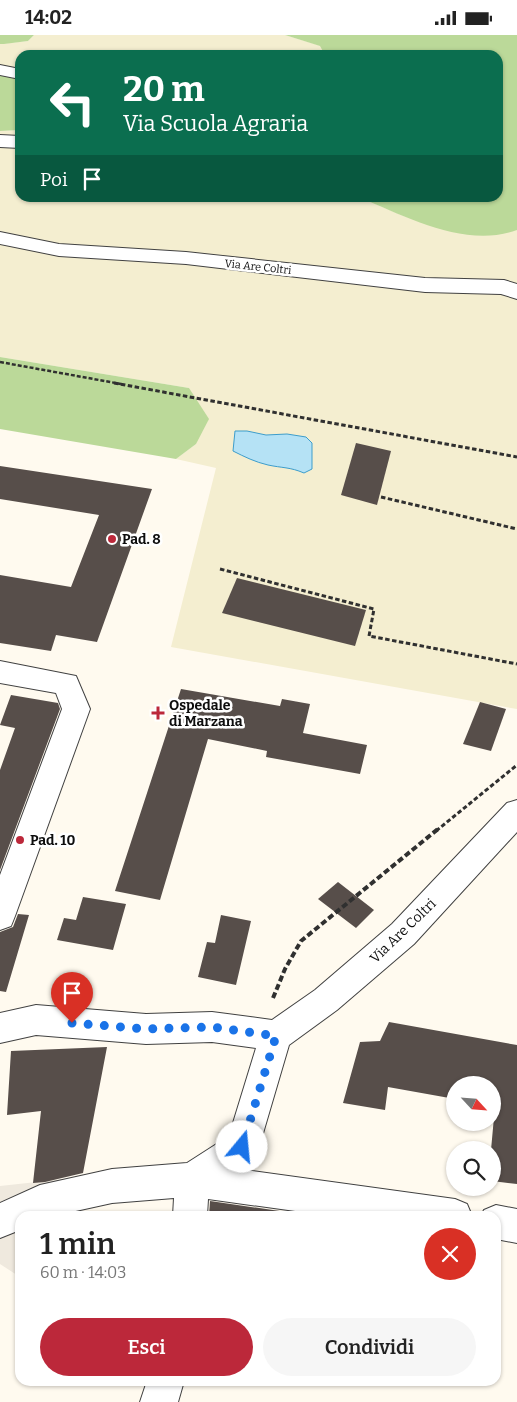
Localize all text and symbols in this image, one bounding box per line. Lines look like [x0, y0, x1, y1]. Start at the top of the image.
text: 14:02 [25, 6, 72, 29]
text: 20 m [123, 68, 205, 110]
icon: left [40, 70, 105, 135]
text: Via Scuola Agraria [123, 110, 308, 137]
icon: arrive [78, 165, 106, 193]
text: Poi [40, 168, 68, 191]
street label: Via Are Coltri [224, 257, 293, 277]
place label: Pad. 8 [122, 531, 161, 548]
marker: Pad. 8 [106, 533, 118, 545]
place label: Ospedale di Marzana [169, 697, 243, 730]
marker: Ospedale di Marzana [151, 706, 165, 720]
place label: Pad. 10 [30, 832, 75, 849]
marker: Pad. 10 [14, 834, 26, 846]
street label: Via Are Coltri [366, 895, 440, 967]
pin [51, 972, 93, 1023]
icon: arrive [58, 979, 86, 1007]
north arrow [446, 1076, 501, 1131]
map controls [446, 1076, 501, 1196]
position arrow [215, 1120, 267, 1172]
button: search [446, 1141, 501, 1196]
text: 1 min [40, 1226, 115, 1262]
button: close [424, 1228, 476, 1280]
text: 60 m · 14:03 [40, 1263, 126, 1282]
button: Esci [40, 1318, 253, 1376]
button: Condividi [263, 1318, 476, 1376]

